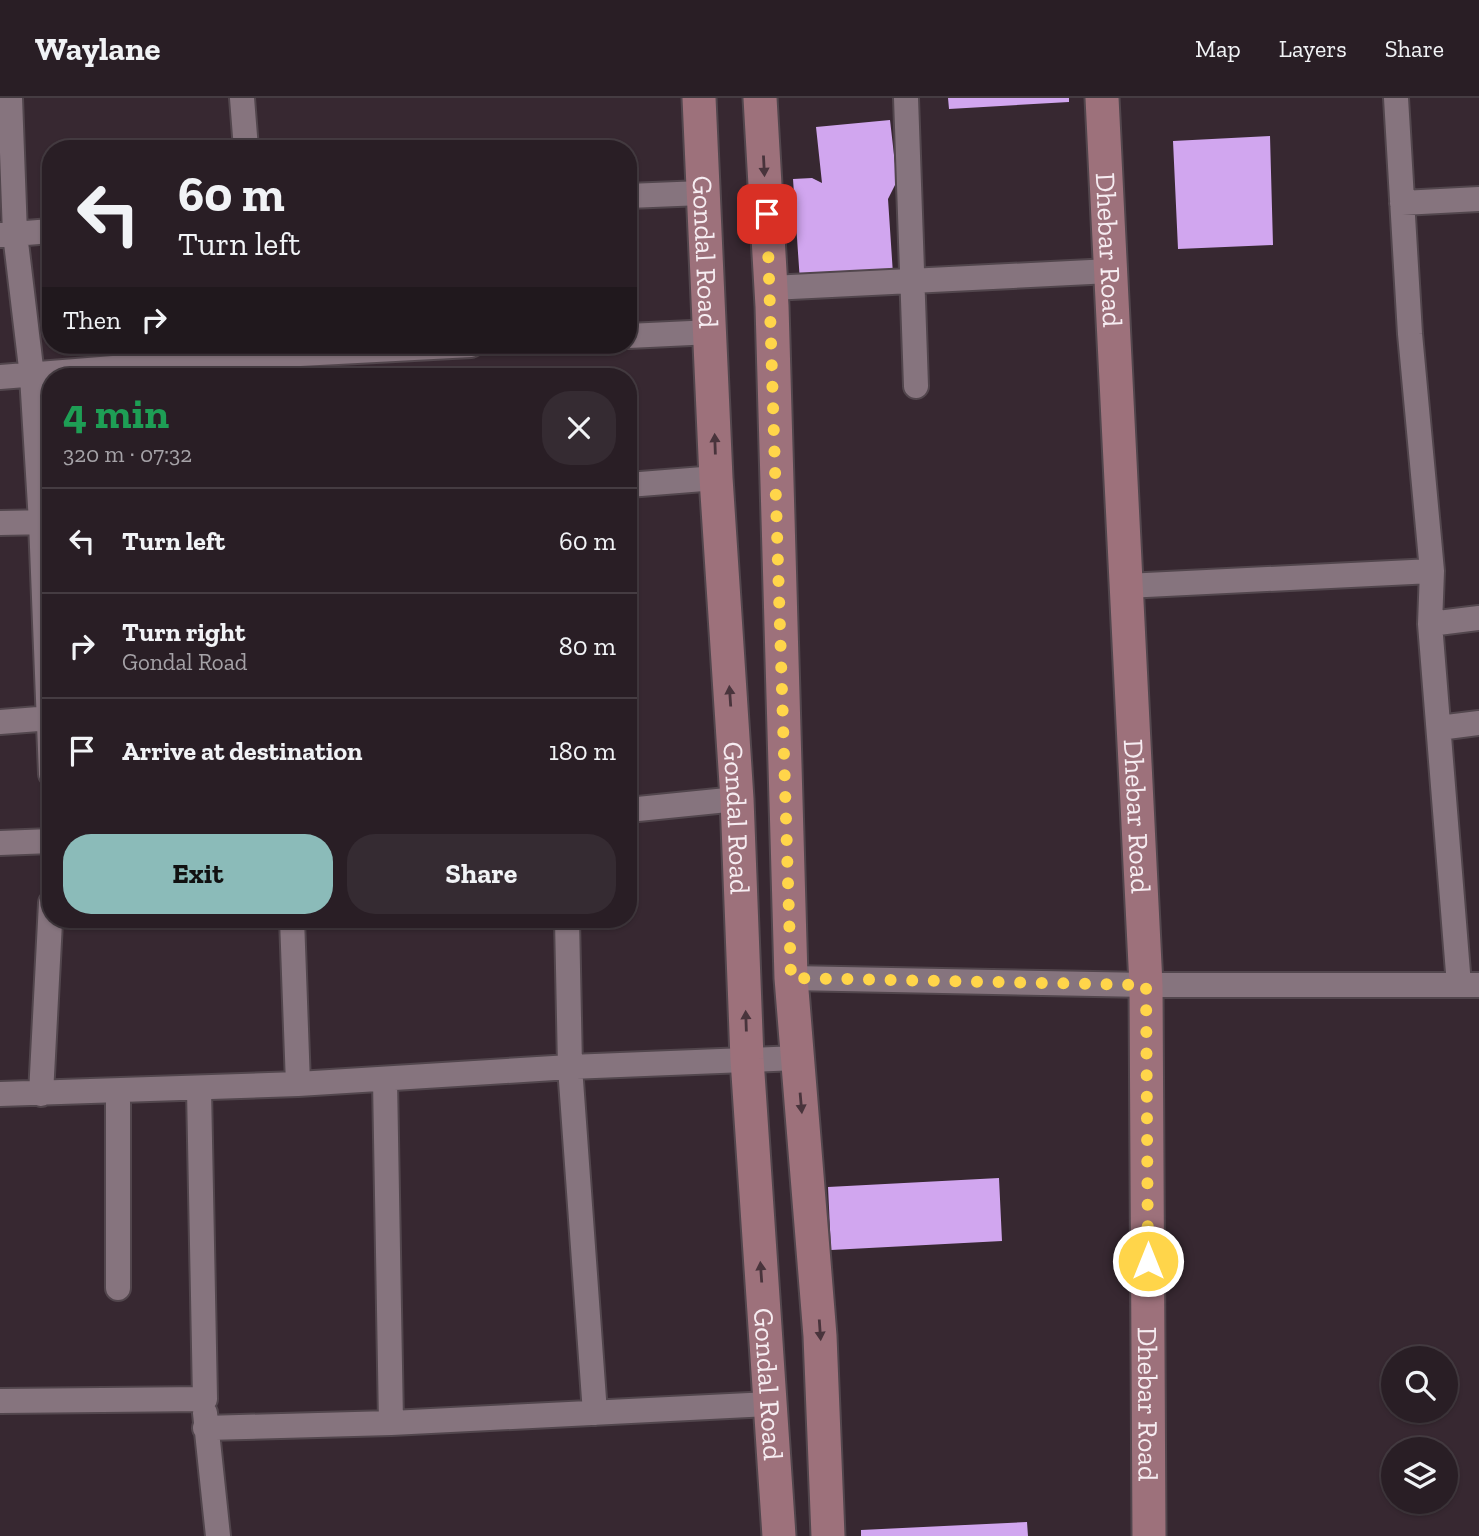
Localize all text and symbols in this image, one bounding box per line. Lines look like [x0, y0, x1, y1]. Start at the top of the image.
text: Waylane [35, 29, 161, 68]
text: Map [1195, 34, 1241, 63]
text: Layers [1279, 34, 1347, 63]
text: Share [1385, 34, 1444, 63]
one-way arrow [759, 155, 770, 177]
text: 60 m [178, 165, 285, 224]
icon: left [63, 168, 154, 259]
street label: Dhebar Road [1089, 172, 1129, 328]
street label: Gondal Road [685, 175, 725, 329]
pin [737, 184, 797, 244]
icon: arrive [748, 195, 786, 233]
text: Turn left [178, 225, 300, 263]
icon: right [135, 301, 173, 339]
text: Then [63, 304, 121, 336]
text: 4 min [63, 388, 169, 439]
button: close [542, 391, 616, 465]
one-way arrow [710, 433, 721, 455]
text: 320 m · 07:32 [63, 440, 192, 468]
icon: left [63, 522, 101, 560]
text: Turn left [122, 525, 225, 557]
text: 60 m [559, 525, 616, 557]
text: Turn right [122, 616, 245, 648]
icon: right [63, 627, 101, 665]
text: 80 m [559, 630, 616, 662]
text: Gondal Road [122, 648, 247, 676]
one-way arrow [724, 685, 735, 707]
icon: arrive [63, 732, 101, 770]
text: Arrive at destination [122, 735, 362, 767]
text: 180 m [549, 735, 616, 767]
street label: Dhebar Road [1117, 738, 1157, 894]
street label: Gondal Road [716, 741, 757, 895]
button: Exit [63, 834, 333, 914]
button: Share [347, 834, 616, 914]
one-way arrow [740, 1010, 751, 1032]
one-way arrow [796, 1092, 807, 1114]
position arrow [1111, 1224, 1185, 1298]
one-way arrow [756, 1261, 767, 1283]
street label: Gondal Road [747, 1307, 790, 1461]
one-way arrow [814, 1319, 825, 1341]
street label: Dhebar Road [1131, 1326, 1165, 1481]
map controls [1381, 1346, 1458, 1514]
button: search [1381, 1346, 1458, 1423]
button: layers [1381, 1437, 1458, 1514]

